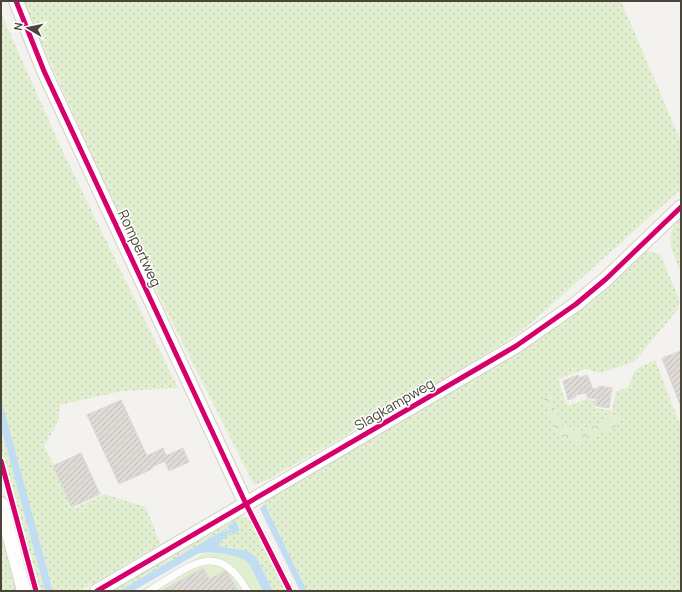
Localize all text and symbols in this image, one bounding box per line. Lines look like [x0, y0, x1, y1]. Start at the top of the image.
north arrow [8, 8, 48, 48]
text: N [10, 21, 26, 31]
street label: Rompertweg [114, 206, 166, 290]
street label: Slagkampweg [350, 373, 438, 435]

